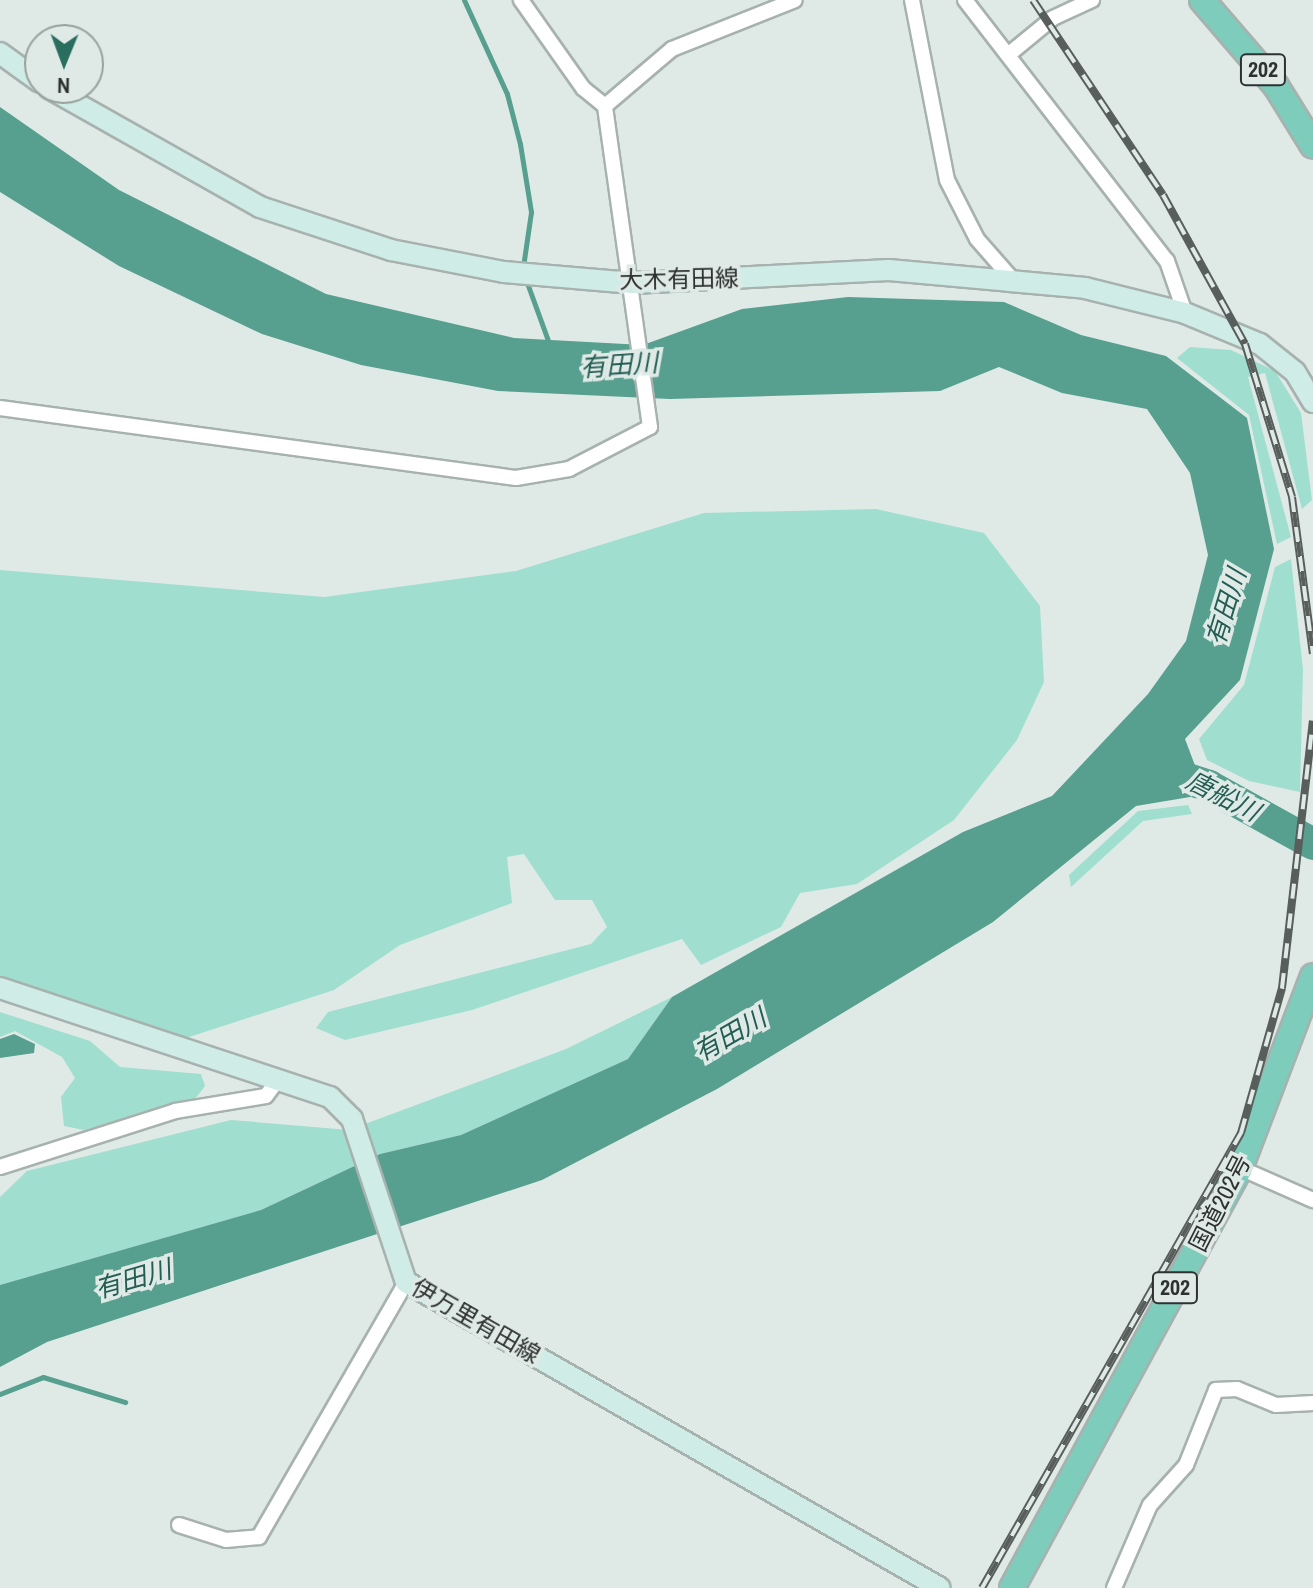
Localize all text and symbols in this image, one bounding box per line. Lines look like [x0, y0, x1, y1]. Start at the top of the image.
north arrow [24, 24, 104, 104]
road number: 202 [1239, 52, 1287, 88]
text: N [57, 71, 70, 101]
street label: 大木有田線 [619, 264, 739, 294]
water label: 有田川 [579, 347, 659, 383]
water label: 有田川 [1200, 565, 1252, 649]
water label: 唐船川 [1181, 764, 1265, 828]
water label: 有田川 [688, 1002, 772, 1068]
street label: 国道202号 [1183, 1150, 1257, 1256]
water label: 有田川 [91, 1253, 175, 1305]
road number: 202 [1151, 1270, 1199, 1306]
street label: 伊万里有田線 [406, 1273, 546, 1369]

